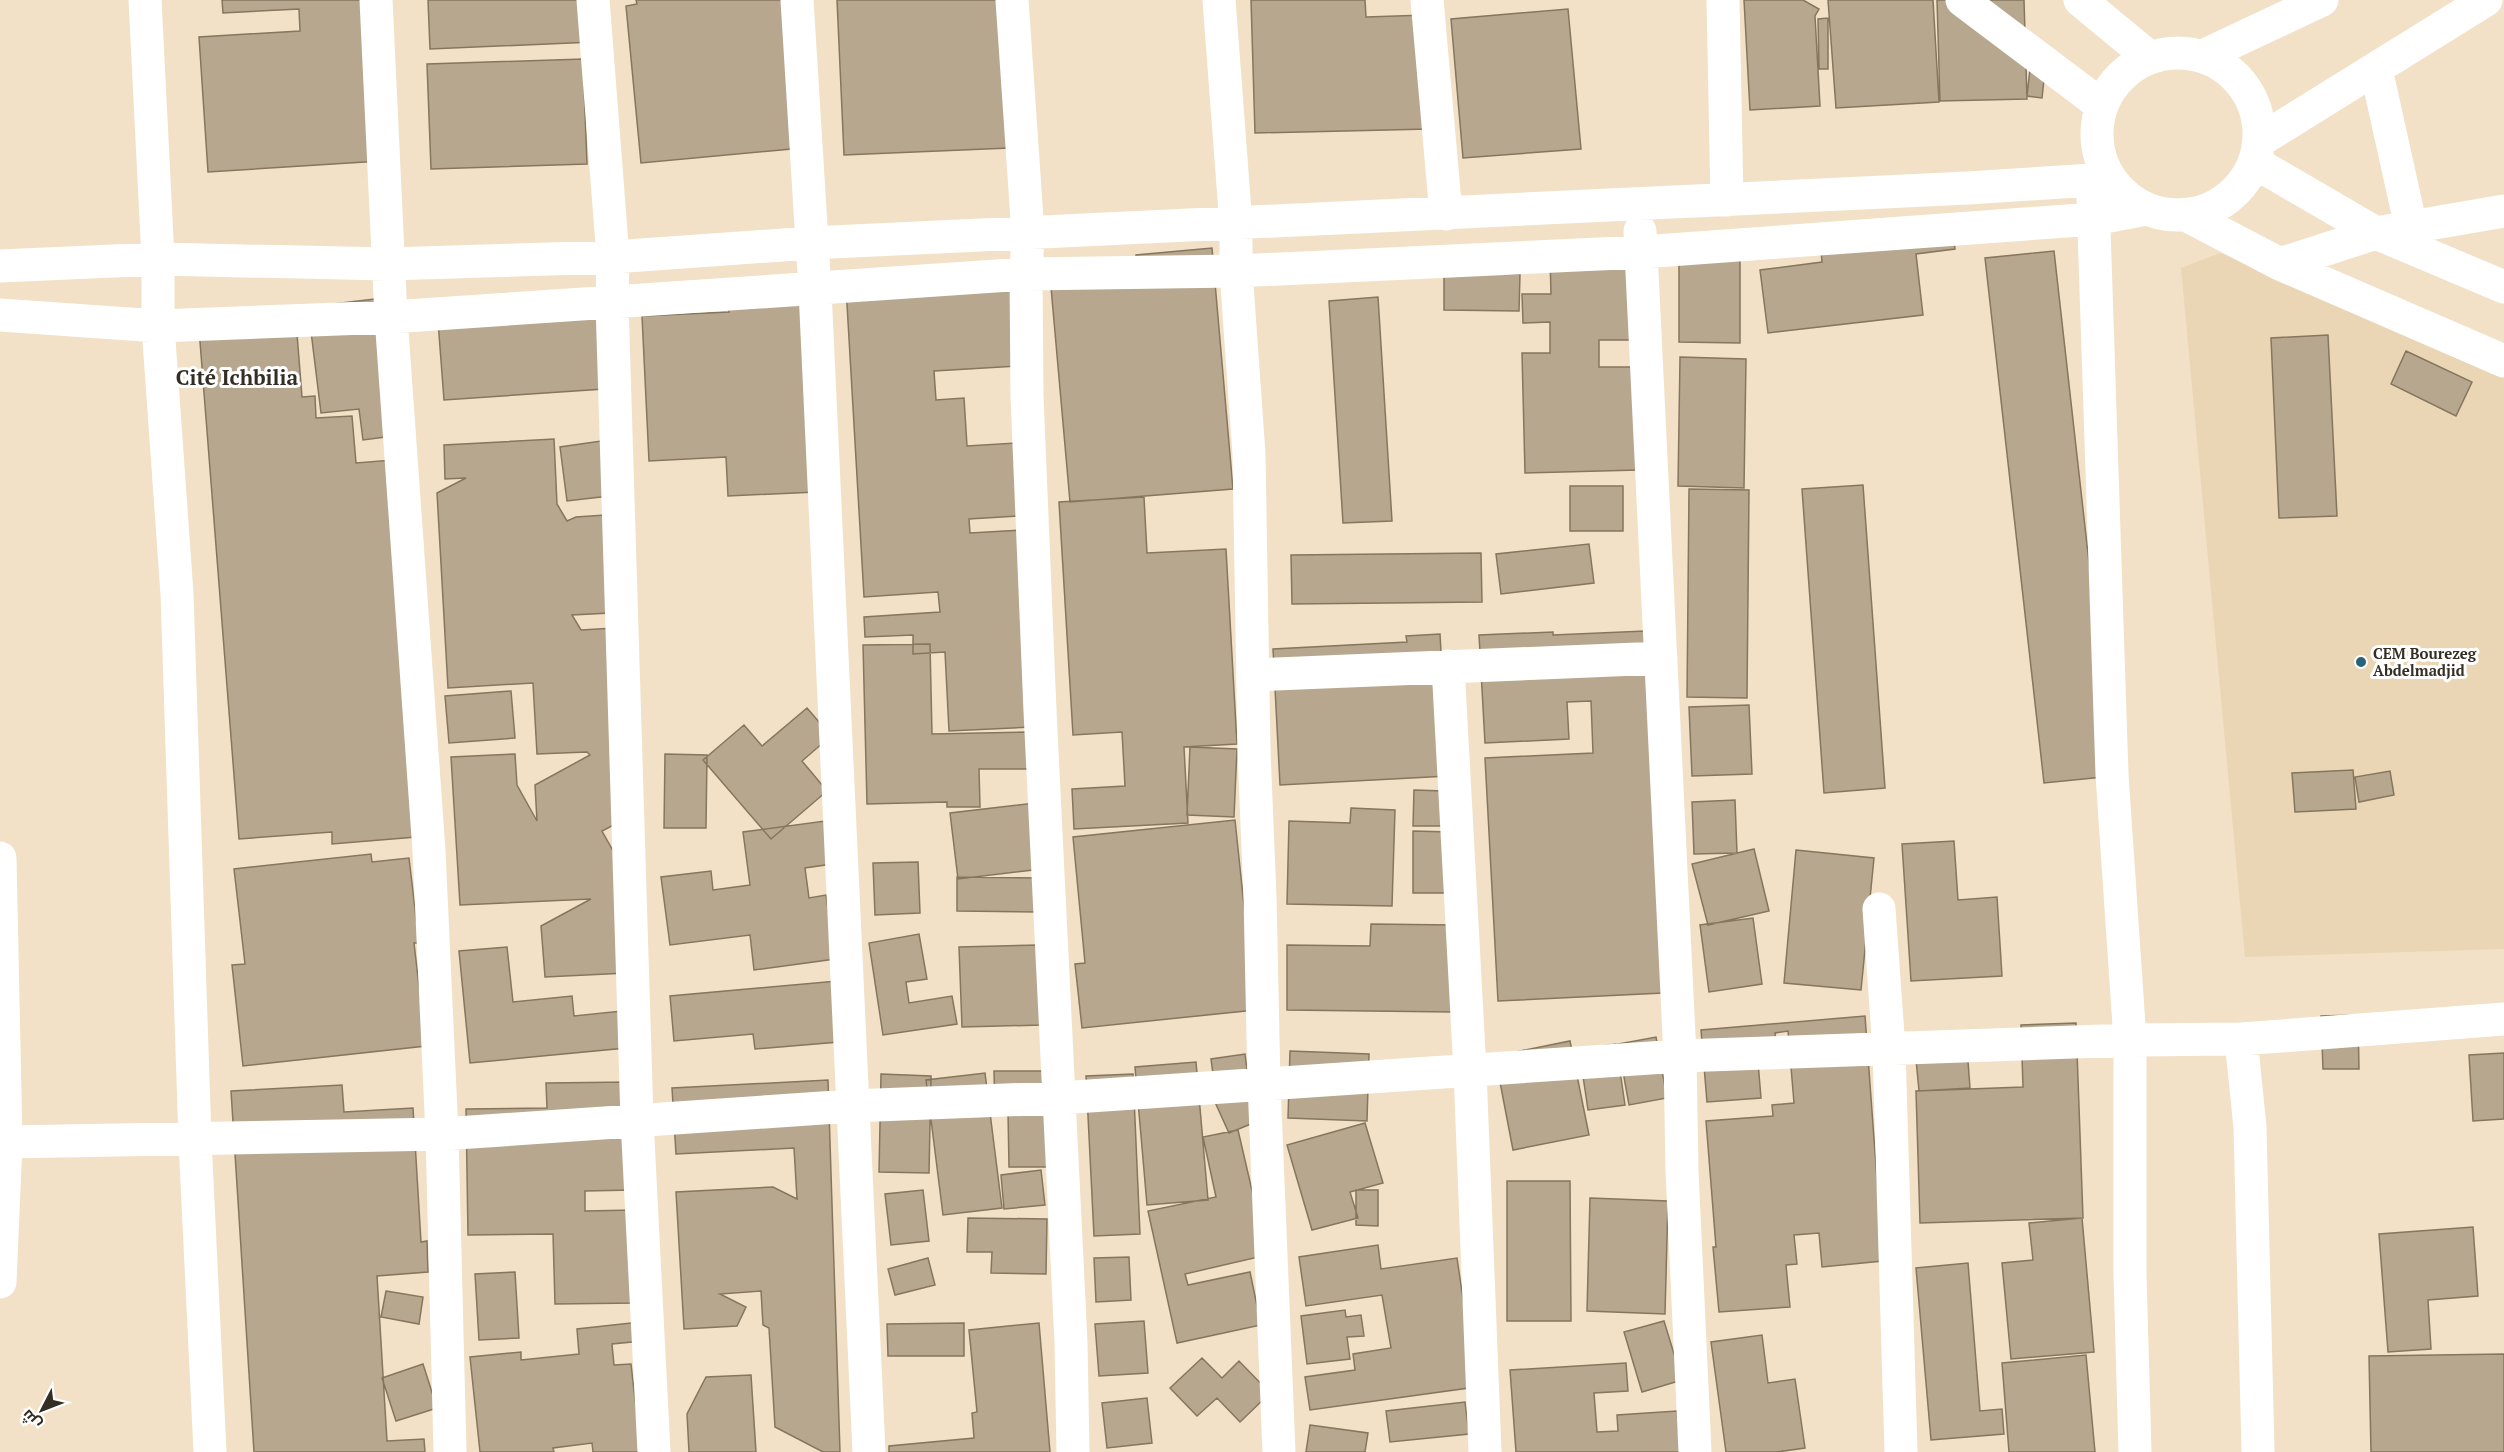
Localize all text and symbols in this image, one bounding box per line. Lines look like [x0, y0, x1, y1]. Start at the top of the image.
district label: Cité Ichbilia [176, 363, 298, 391]
place label: CEM Bourezeg Abdelmadjid [2373, 643, 2477, 680]
marker: CEM Bourezeg Abdelmadjid [2354, 655, 2368, 669]
north arrow [12, 1380, 72, 1440]
text: ش [16, 1405, 46, 1435]

